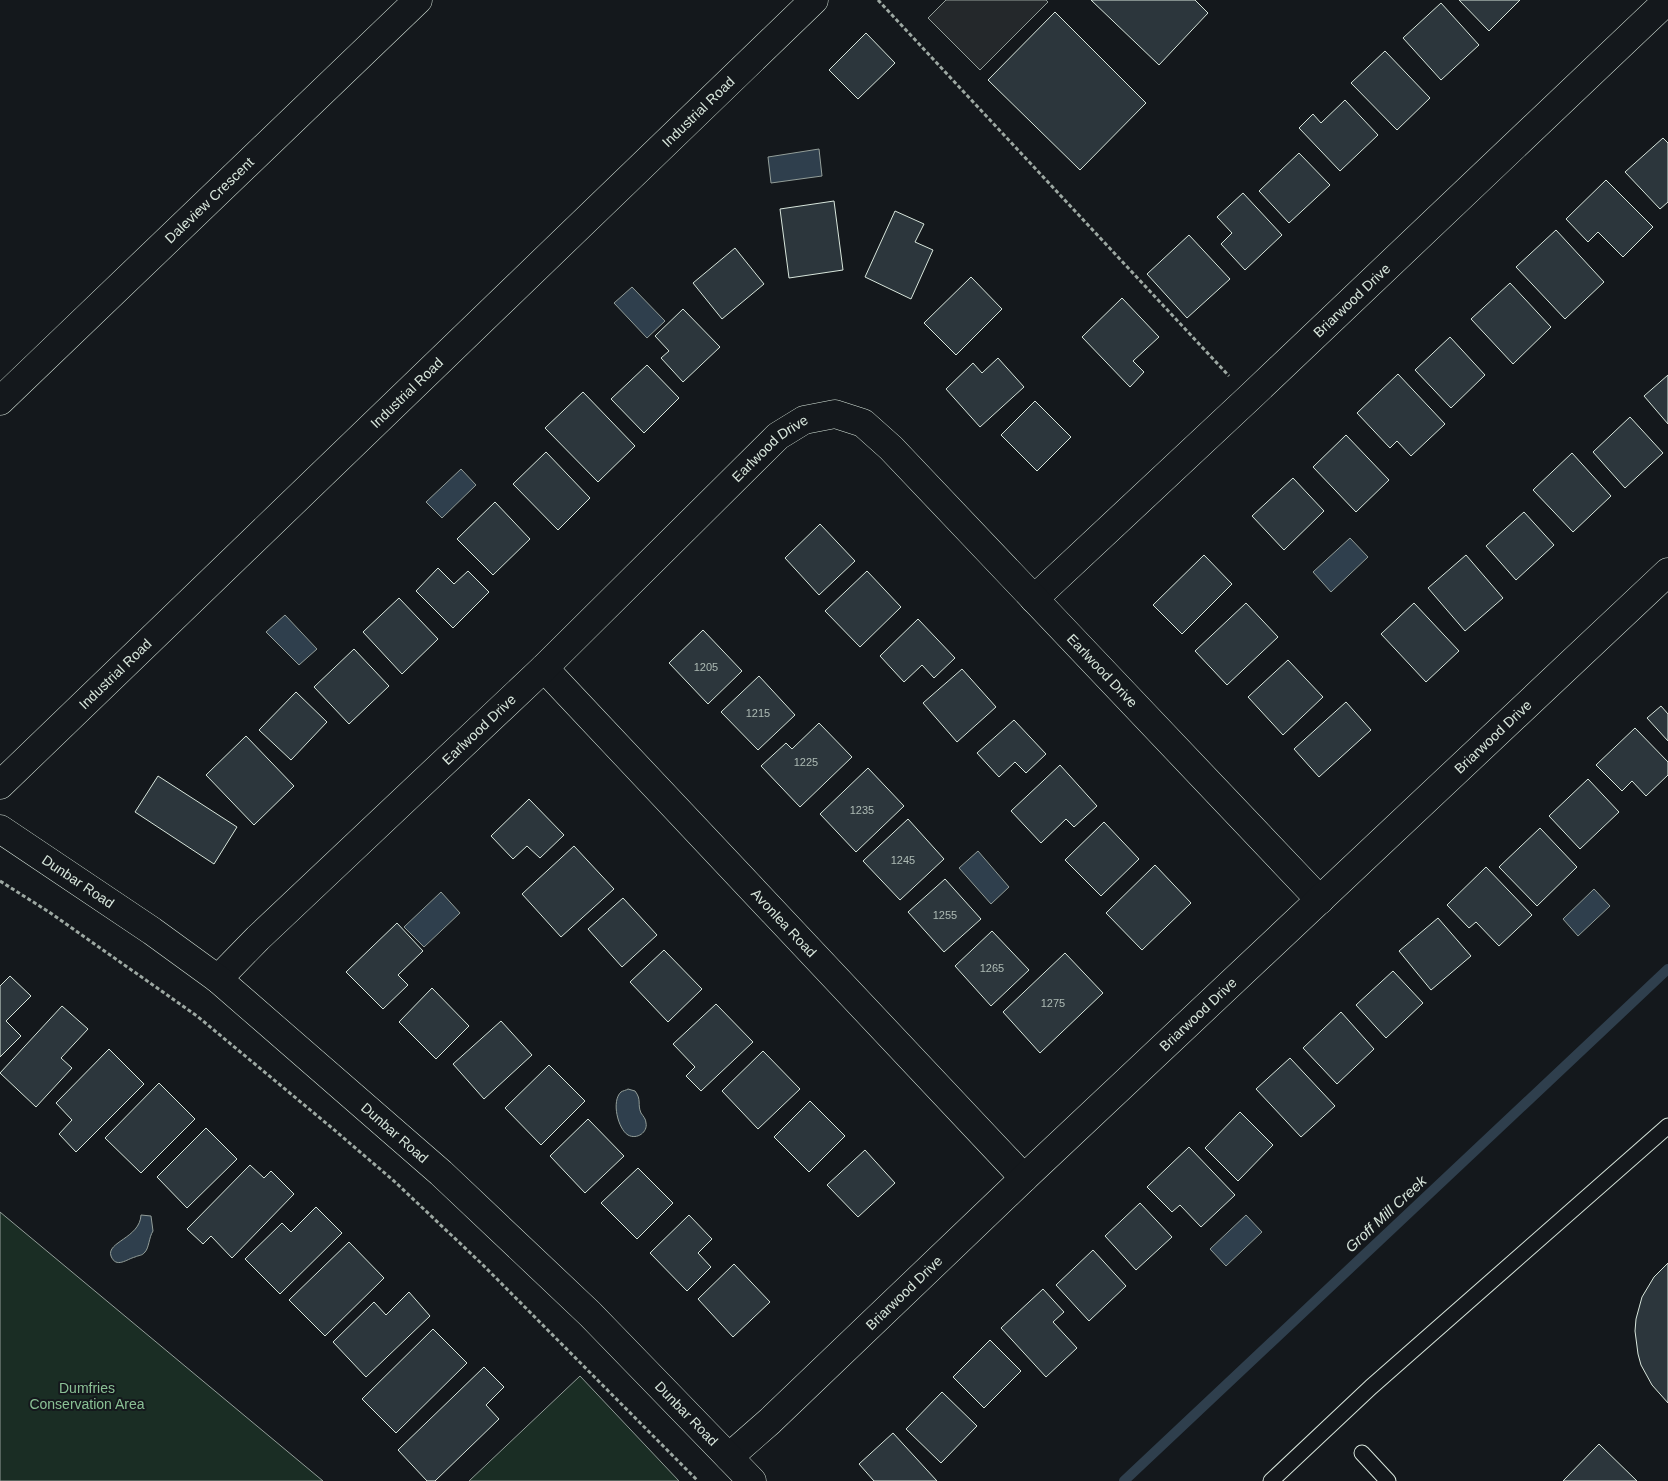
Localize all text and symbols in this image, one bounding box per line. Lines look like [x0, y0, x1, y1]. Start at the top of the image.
street label: Industrial Road [659, 73, 738, 150]
street label: Daleview Crescent [162, 154, 257, 246]
street label: Briarwood Drive [1310, 260, 1394, 341]
street label: Industrial Road [367, 354, 446, 431]
street label: Earlwood Drive [729, 412, 811, 485]
street label: Earlwood Drive [1064, 631, 1141, 711]
street label: Industrial Road [76, 635, 155, 712]
house number: 1205 [694, 661, 718, 673]
street label: Earlwood Drive [439, 691, 519, 768]
street label: Briarwood Drive [1451, 697, 1535, 777]
house number: 1215 [746, 707, 770, 719]
house number: 1225 [794, 756, 818, 768]
house number: 1235 [850, 804, 874, 816]
street label: Dunbar Road [39, 852, 117, 911]
house number: 1245 [891, 854, 915, 866]
street label: Avonlea Road [748, 885, 820, 960]
house number: 1255 [933, 909, 957, 921]
house number: 1265 [980, 962, 1004, 974]
street label: Briarwood Drive [1156, 974, 1240, 1054]
house number: 1275 [1041, 997, 1065, 1009]
street label: Dunbar Road [358, 1099, 432, 1166]
water label: Groff Mill Creek [1342, 1171, 1431, 1255]
street label: Briarwood Drive [862, 1252, 946, 1333]
street label: Dunbar Road [652, 1378, 721, 1449]
park label: Dumfries Conservation Area [29, 1380, 145, 1412]

